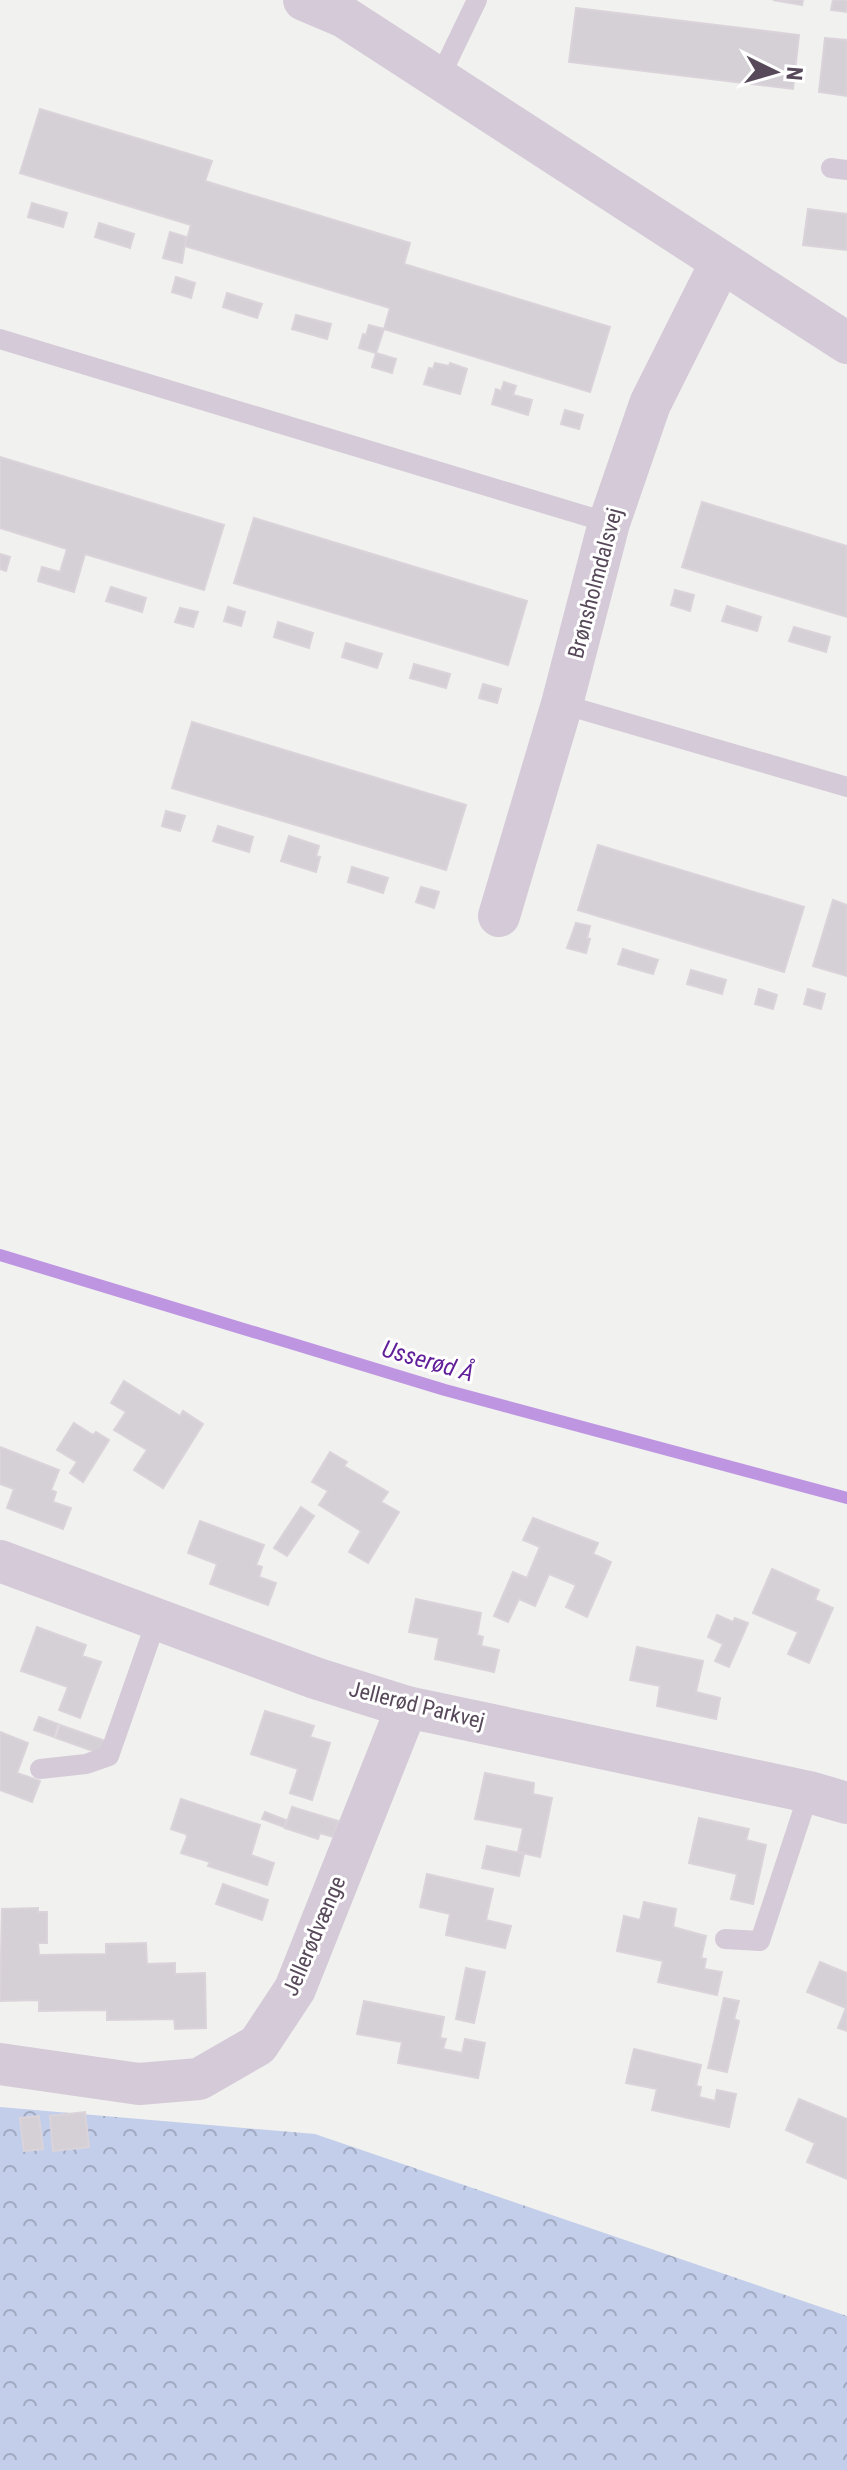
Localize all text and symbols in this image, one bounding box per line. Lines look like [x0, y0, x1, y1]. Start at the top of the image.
north arrow [735, 32, 815, 112]
text: N [781, 66, 807, 82]
street label: Brønsholmdalsvej [563, 505, 627, 661]
water label: Usserød Å [379, 1334, 477, 1387]
street label: Jellerød Parkvej [347, 1676, 487, 1734]
street label: Jellerødvænge [278, 1873, 350, 1999]

